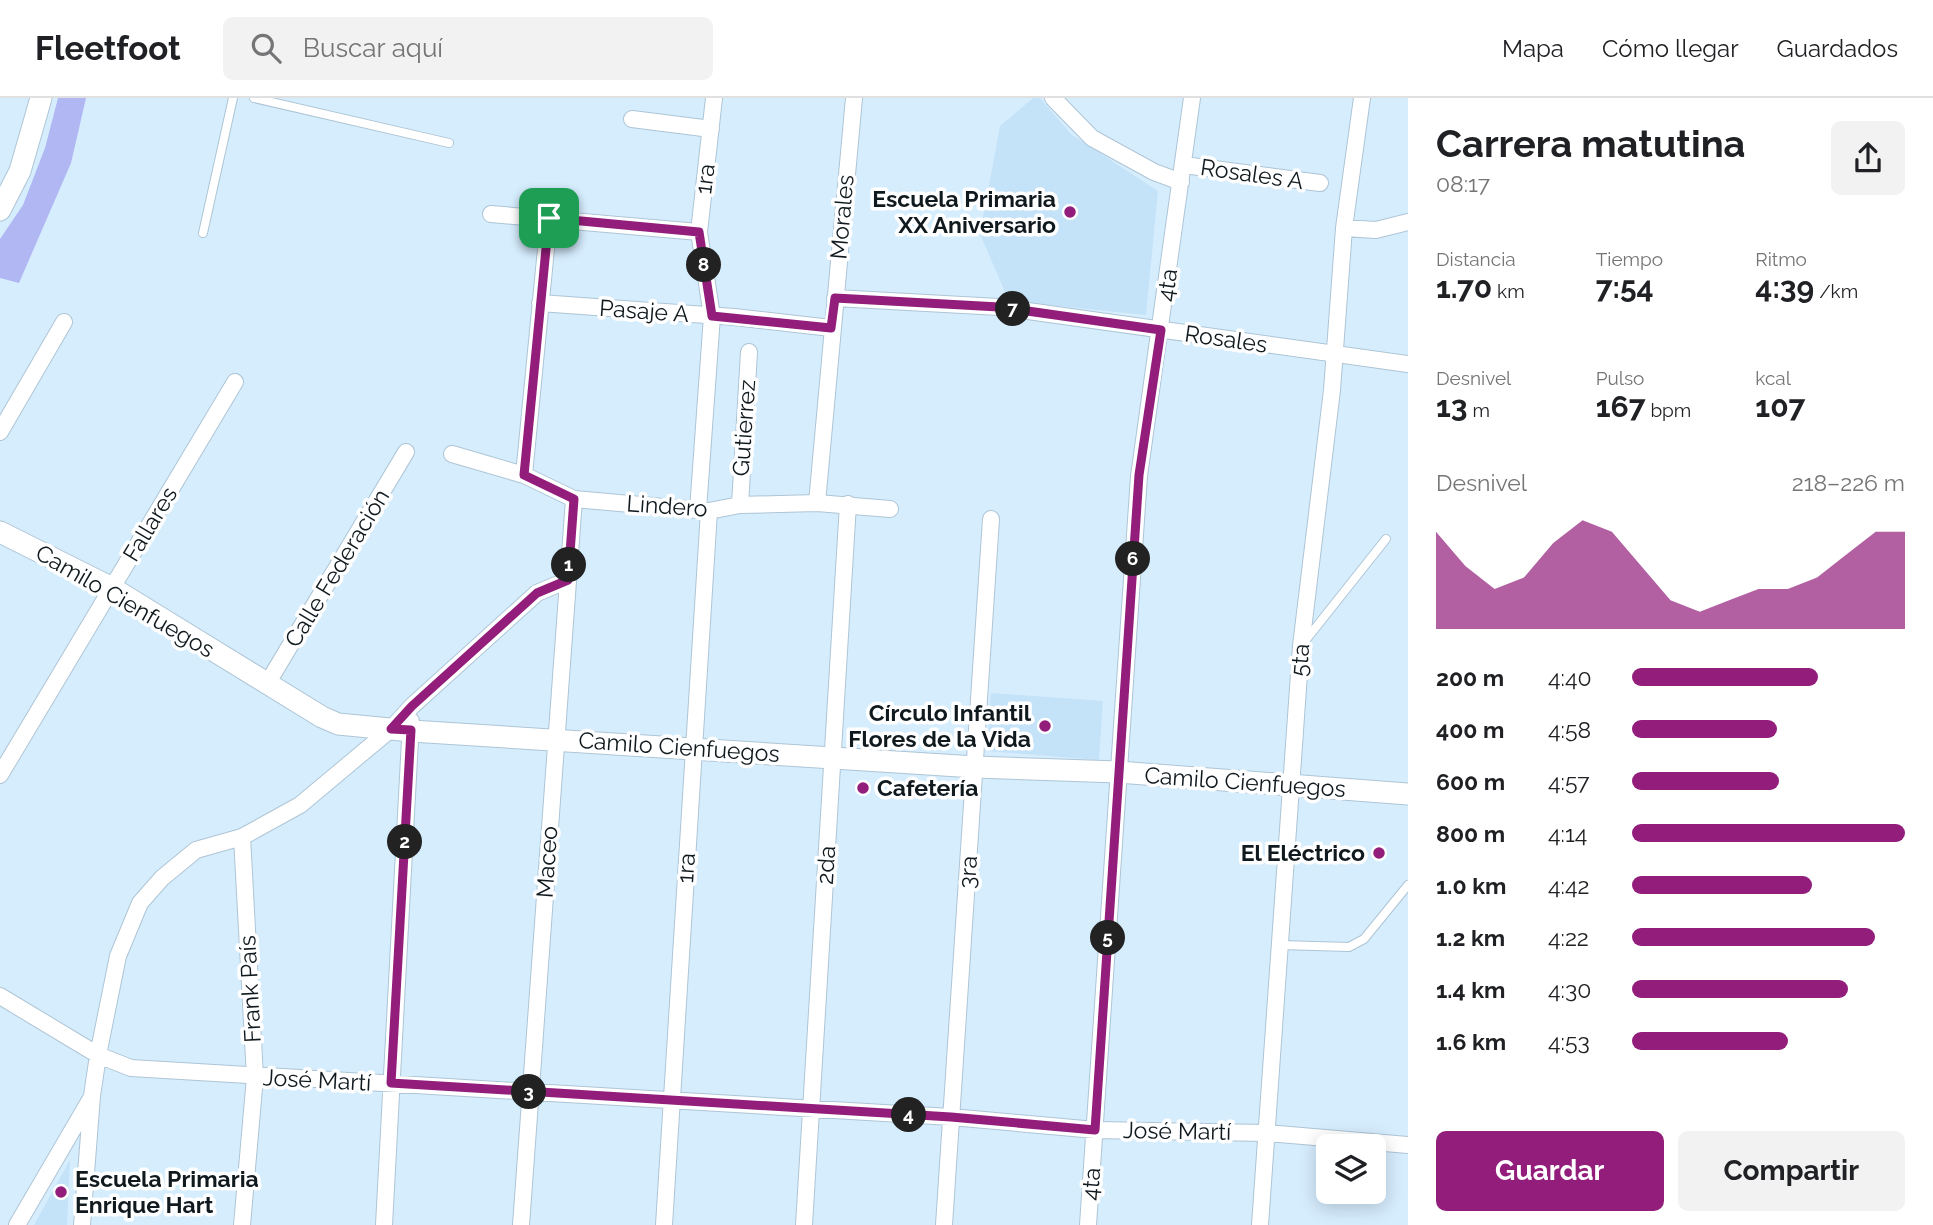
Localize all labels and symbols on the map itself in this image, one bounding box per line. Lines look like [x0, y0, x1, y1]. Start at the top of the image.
street label: Rosales A [1199, 153, 1306, 194]
street label: 1ra [689, 162, 720, 196]
street label: Morales [824, 173, 859, 261]
place label: Escuela Primaria XX Aniversario [872, 185, 1056, 238]
pin [519, 188, 579, 248]
marker: Escuela Primaria XX Aniversario [1062, 204, 1078, 220]
pin: 8 [686, 248, 722, 282]
street label: 4ta [1151, 267, 1182, 303]
pin: 7 [996, 292, 1030, 326]
street label: Pasaje A [598, 294, 690, 327]
street label: Rosales [1183, 319, 1269, 358]
street label: Gutierrez [727, 379, 760, 477]
street label: Fallares [117, 482, 182, 566]
street label: Calle Federación [279, 484, 394, 652]
street label: Lindero [626, 489, 708, 522]
street label: Camilo Cienfuegos [31, 538, 219, 663]
pin: 6 [1116, 542, 1150, 576]
pin: 1 [552, 547, 586, 582]
street label: 5ta [1285, 642, 1314, 677]
place label: Círculo Infantil Flores de la Vida [848, 699, 1032, 752]
marker: Círculo Infantil Flores de la Vida [1037, 718, 1053, 734]
street label: Camilo Cienfuegos [578, 726, 781, 767]
street label: Camilo Cienfuegos [1144, 761, 1347, 802]
place label: Cafetería [877, 774, 978, 801]
marker: Cafetería [855, 780, 871, 796]
pin: 2 [388, 824, 422, 860]
street label: Maceo [531, 825, 562, 899]
place label: El Eléctrico [1241, 839, 1365, 866]
street label: 2da [811, 845, 840, 885]
marker: El Eléctrico [1371, 845, 1387, 861]
street label: 1ra [671, 852, 700, 884]
street label: 3ra [953, 855, 982, 889]
pin: 5 [1090, 920, 1126, 956]
street label: Frank País [233, 935, 266, 1043]
street label: José Martí [262, 1063, 373, 1096]
pin: 3 [512, 1074, 546, 1110]
pin: 4 [892, 1098, 926, 1132]
street label: José Martí [1123, 1116, 1232, 1145]
place label: Escuela Primaria Enrique Hart [75, 1165, 259, 1218]
street label: 4ta [1076, 1166, 1105, 1201]
marker: Escuela Primaria Enrique Hart [53, 1184, 69, 1200]

